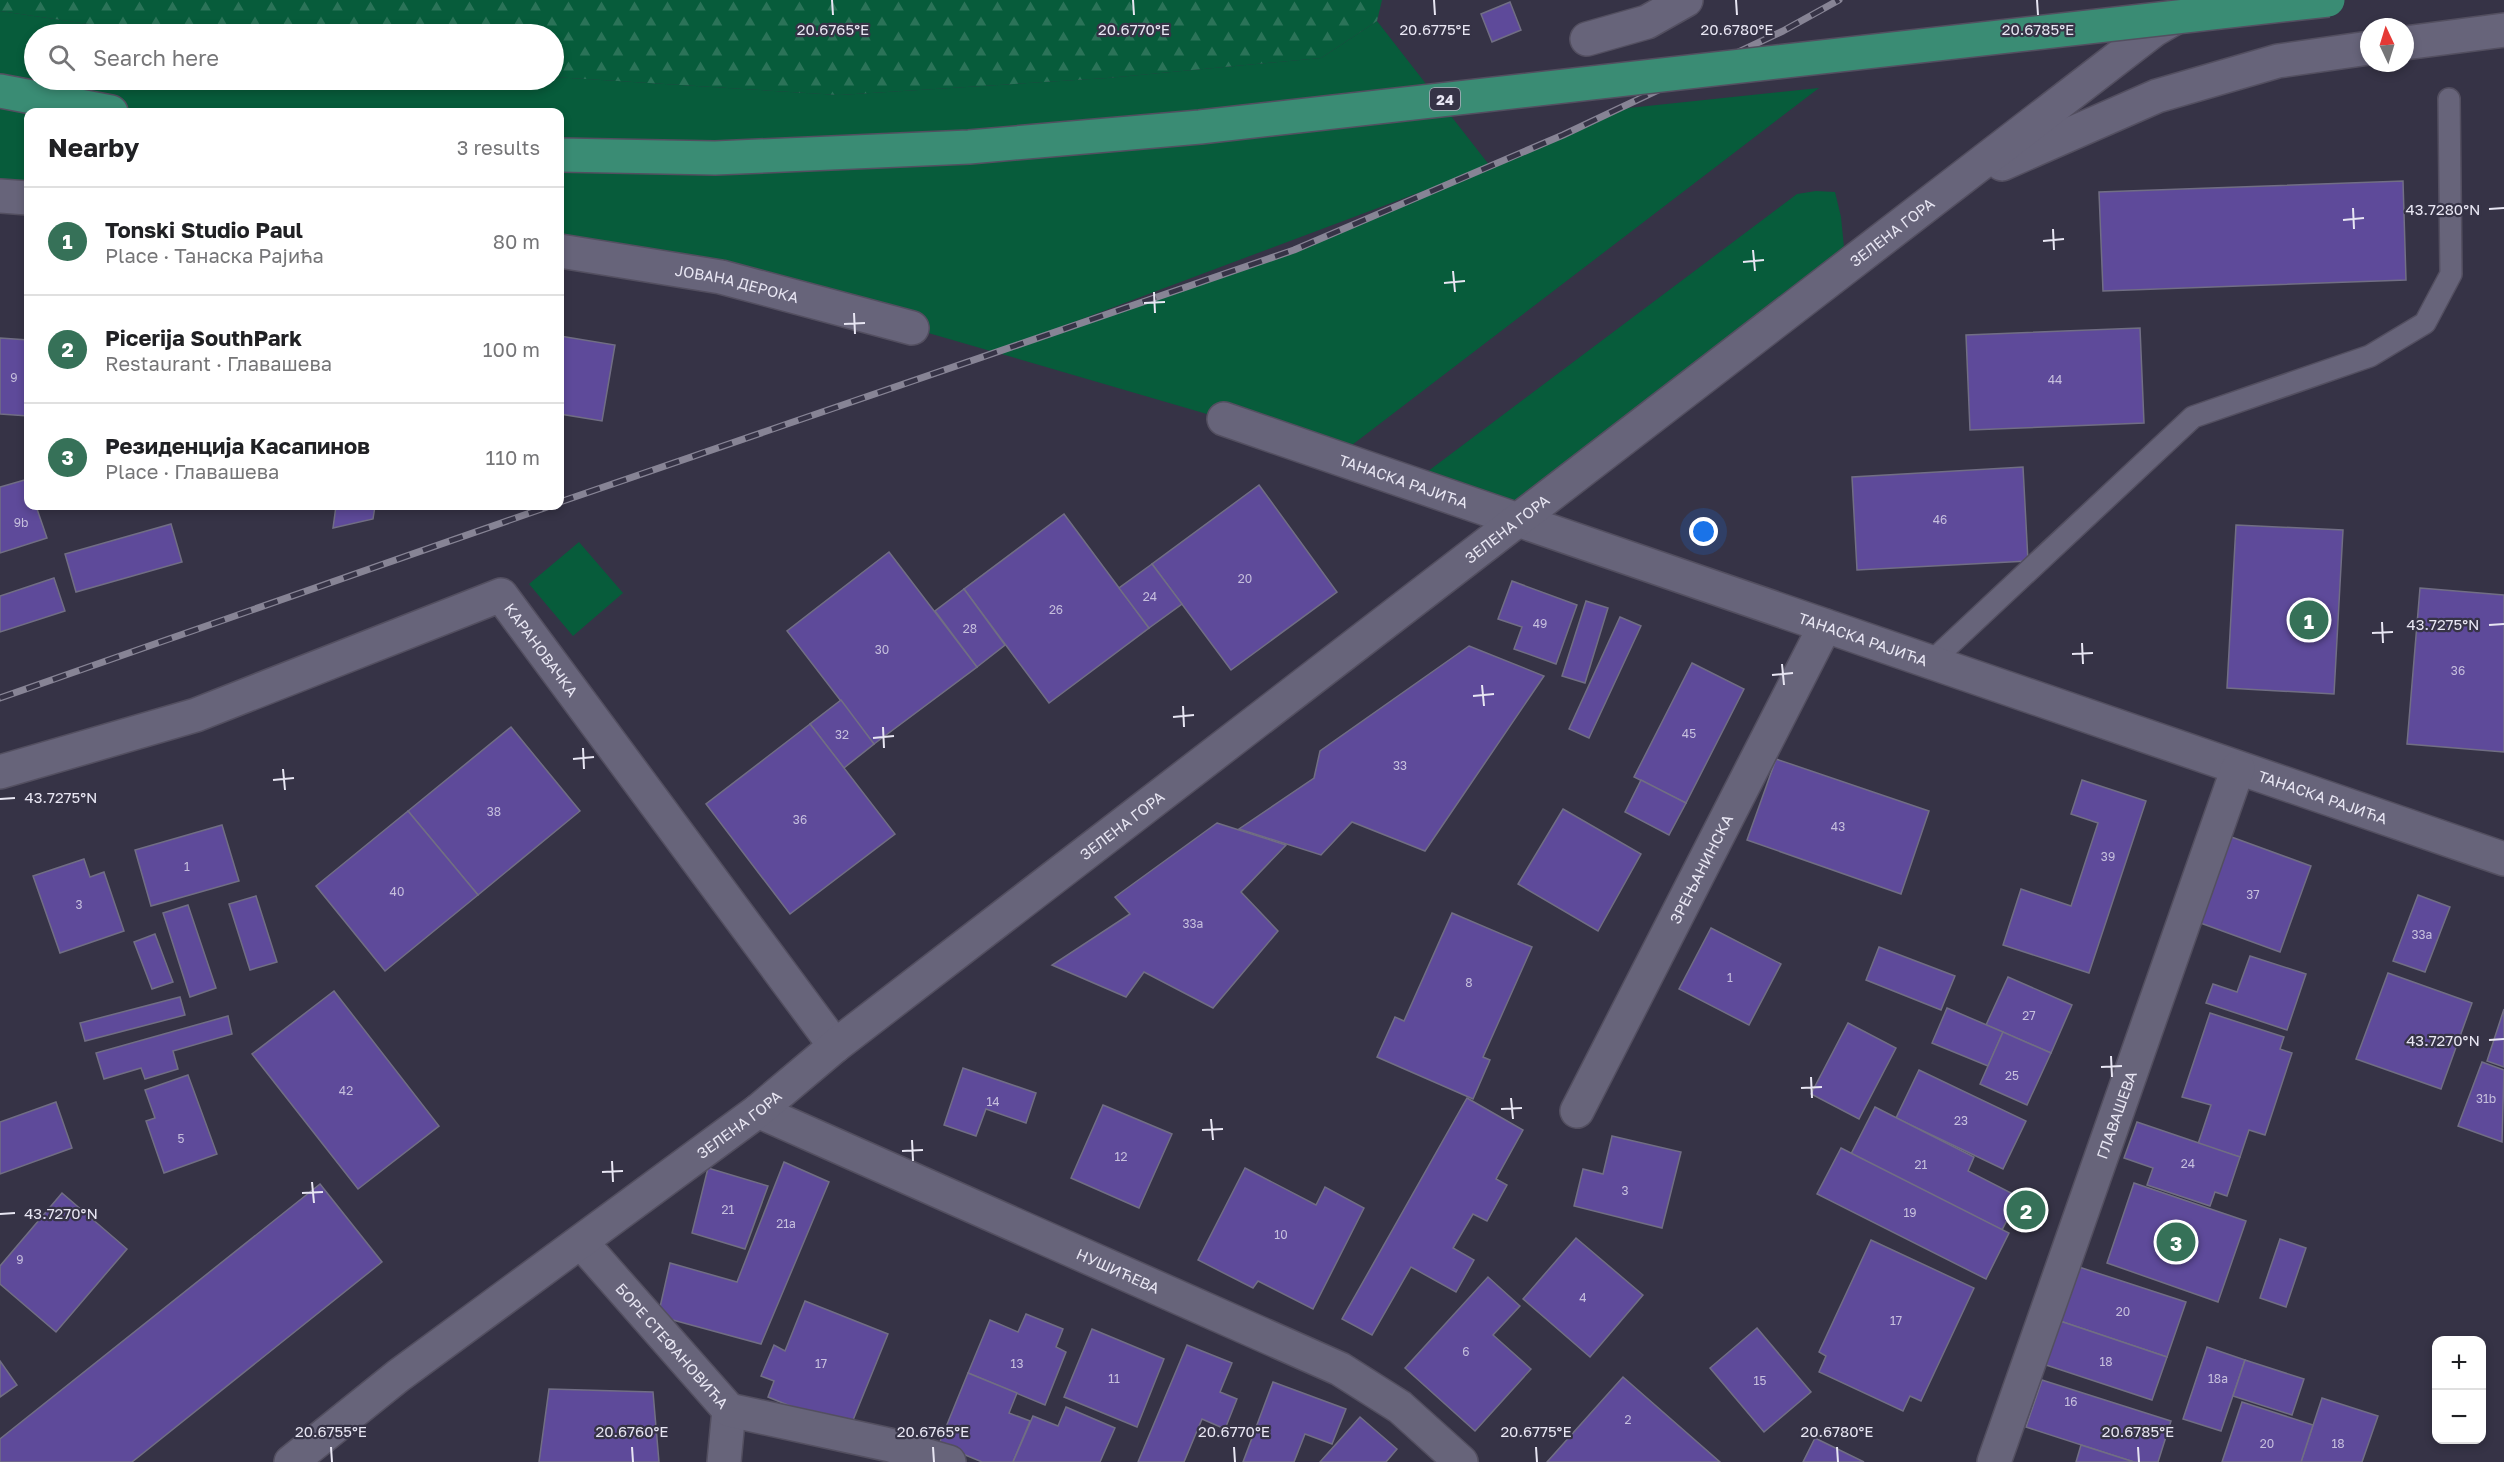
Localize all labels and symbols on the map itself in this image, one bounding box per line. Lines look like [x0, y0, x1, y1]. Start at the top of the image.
north arrow [2360, 18, 2414, 72]
text: 20.6765°E [797, 20, 869, 38]
text: 20.6770°E [1098, 20, 1170, 38]
text: 20.6775°E [1399, 20, 1471, 38]
text: 20.6780°E [1701, 20, 1773, 38]
text: 20.6785°E [2002, 20, 2074, 38]
road number: 24 [1430, 88, 1460, 110]
street label: ЗЕЛЕНА ГОРА [1846, 194, 1938, 270]
text: 43.7280°N [2406, 200, 2480, 218]
street label: ЈОВАНА ДЕРОКА [674, 261, 801, 306]
house number: 9 [10, 370, 18, 385]
house number: 44 [2048, 372, 2062, 387]
street label: ТАНАСКА РАЈИЋА [1337, 450, 1471, 511]
street label: ЗЕЛЕНА ГОРА [1461, 490, 1553, 567]
house number: 46 [1933, 512, 1947, 527]
house number: 9b [14, 515, 28, 530]
your location [1689, 517, 1718, 546]
house number: 20 [1238, 571, 1252, 586]
house number: 24 [1143, 589, 1157, 604]
pin: 1 [2290, 598, 2328, 642]
street label: КАРАНОВАЧКА [501, 599, 582, 700]
house number: 26 [1049, 602, 1063, 617]
street label: ТАНАСКА РАЈИЋА [1796, 608, 1930, 669]
text: 43.7275°N [2407, 615, 2479, 633]
house number: 49 [1533, 616, 1547, 631]
house number: 28 [963, 621, 977, 636]
house number: 30 [875, 642, 889, 657]
house number: 36 [2451, 663, 2465, 678]
house number: 45 [1682, 726, 1696, 741]
house number: 32 [835, 727, 849, 742]
house number: 33 [1393, 758, 1407, 773]
street label: ТАНАСКА РАЈИЋА [2256, 766, 2390, 827]
street label: ЗЕЛЕНА ГОРА [1076, 787, 1168, 863]
text: 43.7275°N [25, 788, 97, 806]
house number: 38 [487, 804, 501, 819]
street label: ЗРЕЊАНИНСКА [1665, 811, 1736, 927]
house number: 36 [793, 812, 807, 827]
house number: 43 [1831, 819, 1845, 834]
house number: 39 [2101, 849, 2115, 864]
house number: 1 [184, 859, 190, 874]
house number: 40 [390, 884, 404, 899]
house number: 37 [2246, 887, 2260, 902]
house number: 3 [75, 897, 83, 912]
house number: 33a [1183, 916, 1203, 931]
house number: 33a [2412, 927, 2432, 942]
house number: 1 [1727, 970, 1733, 985]
house number: 8 [1465, 975, 1473, 990]
house number: 27 [2022, 1008, 2036, 1023]
text: 43.7270°N [2406, 1031, 2480, 1049]
house number: 25 [2005, 1068, 2019, 1083]
street label: ГЛАВАШЕВА [2092, 1068, 2140, 1161]
house number: 42 [339, 1083, 353, 1098]
street label: ЗЕЛЕНА ГОРА [693, 1086, 785, 1162]
house number: 31b [2476, 1091, 2496, 1106]
house number: 14 [986, 1094, 1000, 1109]
house number: 23 [1954, 1113, 1968, 1128]
house number: 5 [178, 1131, 185, 1146]
house number: 12 [1115, 1149, 1127, 1164]
house number: 24 [2181, 1156, 2195, 1171]
house number: 21 [1915, 1157, 1928, 1172]
house number: 3 [1621, 1183, 1629, 1198]
pin: 2 [2006, 1188, 2046, 1232]
house number: 21 [722, 1202, 735, 1217]
text: 43.7270°N [24, 1204, 98, 1222]
house number: 19 [1903, 1205, 1917, 1220]
house number: 21a [776, 1216, 796, 1231]
pin: 3 [2156, 1220, 2196, 1264]
house number: 10 [1274, 1227, 1288, 1242]
street label: НУШИЋЕВА [1074, 1244, 1163, 1297]
house number: 9 [16, 1252, 24, 1267]
street label: БОРЕ СТЕФАНОВИЋА [612, 1279, 732, 1412]
house number: 4 [1579, 1290, 1587, 1305]
house number: 20 [2116, 1304, 2130, 1319]
house number: 17 [1890, 1313, 1902, 1328]
house number: 6 [1462, 1344, 1470, 1359]
house number: 18 [2099, 1354, 2113, 1369]
house number: 17 [815, 1356, 827, 1371]
house number: 13 [1011, 1356, 1023, 1371]
house number: 11 [1108, 1371, 1120, 1386]
house number: 18a [2208, 1371, 2228, 1386]
house number: 15 [1754, 1373, 1766, 1388]
house number: 16 [2064, 1394, 2078, 1409]
house number: 2 [1625, 1412, 1632, 1427]
text: 20.6755°E [295, 1422, 367, 1440]
text: 20.6760°E [596, 1422, 668, 1440]
text: 20.6765°E [897, 1422, 969, 1440]
text: 20.6770°E [1198, 1422, 1270, 1440]
text: 20.6775°E [1500, 1422, 1572, 1440]
text: 20.6780°E [1801, 1422, 1873, 1440]
text: 20.6785°E [2102, 1422, 2174, 1440]
house number: 20 [2260, 1436, 2274, 1451]
house number: 18 [2331, 1436, 2345, 1451]

